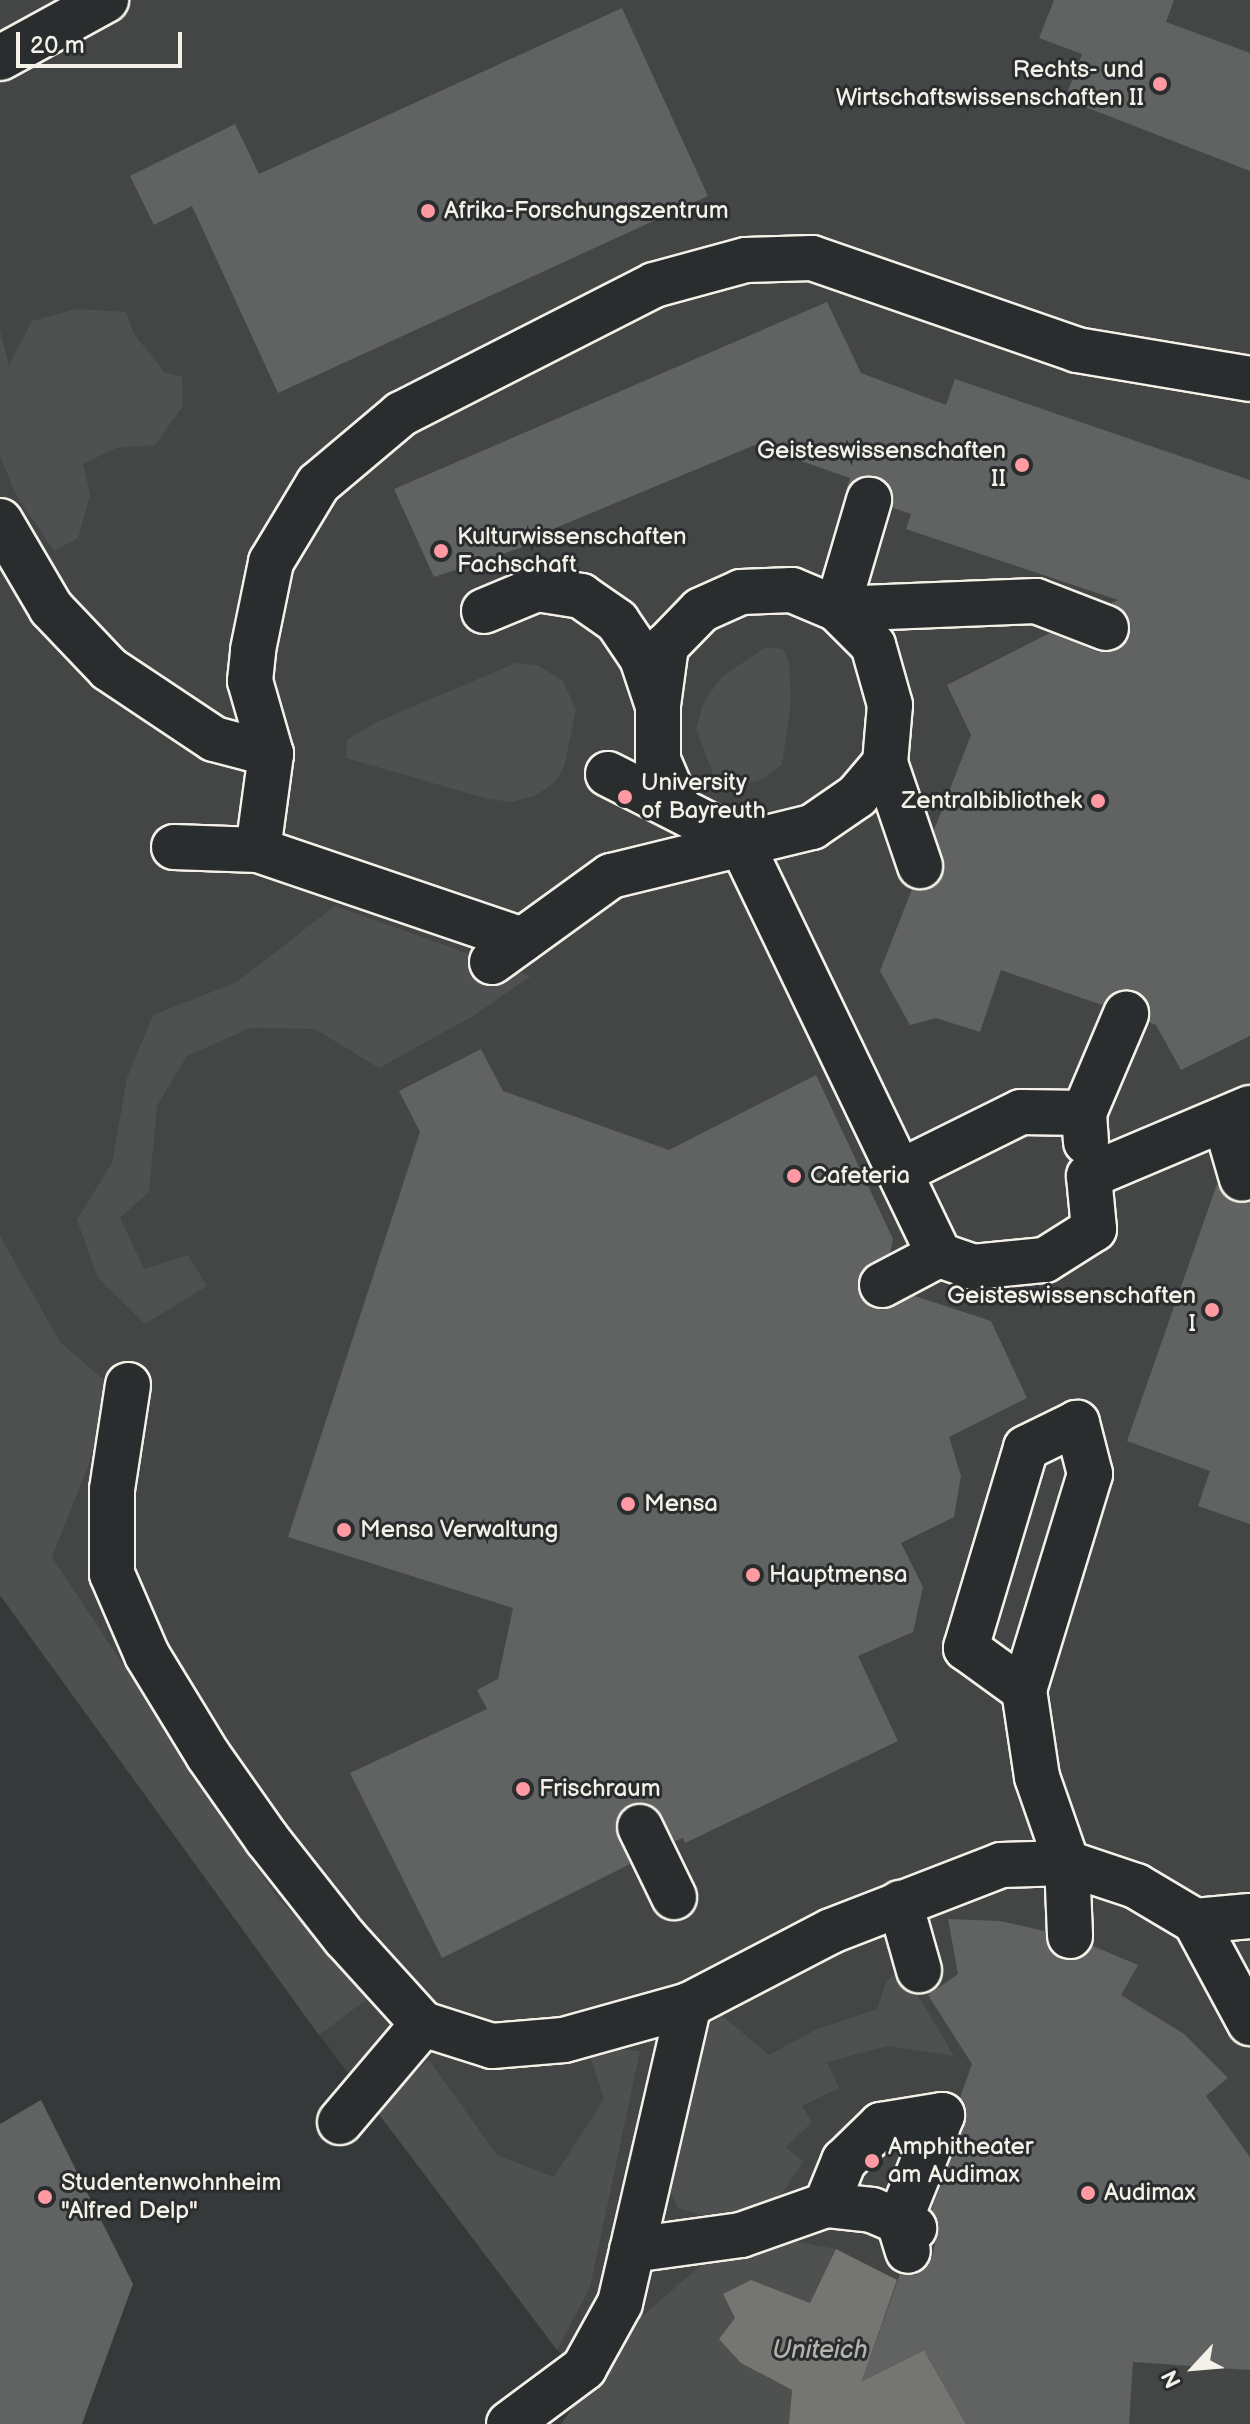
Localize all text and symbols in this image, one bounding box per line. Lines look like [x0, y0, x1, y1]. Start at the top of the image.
scale bar [20, 16, 186, 66]
text: 20 m [30, 31, 85, 60]
place label: Rechts- und Wirtschaftswissenschaften II [836, 56, 1144, 112]
marker: Rechts- und Wirtschaftswissenschaften II [1151, 75, 1169, 93]
place label: Afrika-Forschungszentrum [444, 197, 729, 225]
marker: Afrika-Forschungszentrum [419, 202, 437, 220]
place label: Geisteswissenschaften II [757, 437, 1006, 493]
marker: Geisteswissenschaften II [1013, 456, 1031, 474]
place label: Kulturwissenschaften Fachschaft [457, 523, 687, 579]
marker: Kulturwissenschaften Fachschaft [432, 542, 450, 560]
place label: University of Bayreuth [641, 769, 766, 825]
place label: Zentralbibliothek [901, 787, 1082, 815]
marker: University of Bayreuth [616, 788, 634, 806]
marker: Zentralbibliothek [1089, 792, 1107, 810]
place label: Cafeteria [810, 1162, 910, 1190]
marker: Cafeteria [785, 1167, 803, 1185]
place label: Geisteswissenschaften I [947, 1282, 1196, 1338]
marker: Geisteswissenschaften I [1203, 1301, 1221, 1319]
place label: Mensa [644, 1490, 718, 1518]
marker: Mensa [619, 1495, 637, 1513]
place label: Mensa Verwaltung [360, 1516, 559, 1544]
marker: Mensa Verwaltung [335, 1521, 353, 1539]
place label: Hauptmensa [769, 1561, 908, 1589]
marker: Hauptmensa [744, 1566, 762, 1584]
place label: Frischraum [539, 1775, 660, 1803]
marker: Frischraum [514, 1780, 532, 1798]
place label: Amphitheater am Audimax [888, 2133, 1033, 2189]
marker: Amphitheater am Audimax [863, 2152, 881, 2170]
place label: Studentenwohnheim "Alfred Delp" [61, 2169, 281, 2225]
place label: Audimax [1104, 2179, 1196, 2207]
marker: Audimax [1079, 2184, 1097, 2202]
marker: Studentenwohnheim "Alfred Delp" [36, 2188, 54, 2206]
north arrow [1154, 2328, 1234, 2408]
water label: Uniteich [772, 2335, 868, 2367]
text: N [1156, 2365, 1188, 2392]

